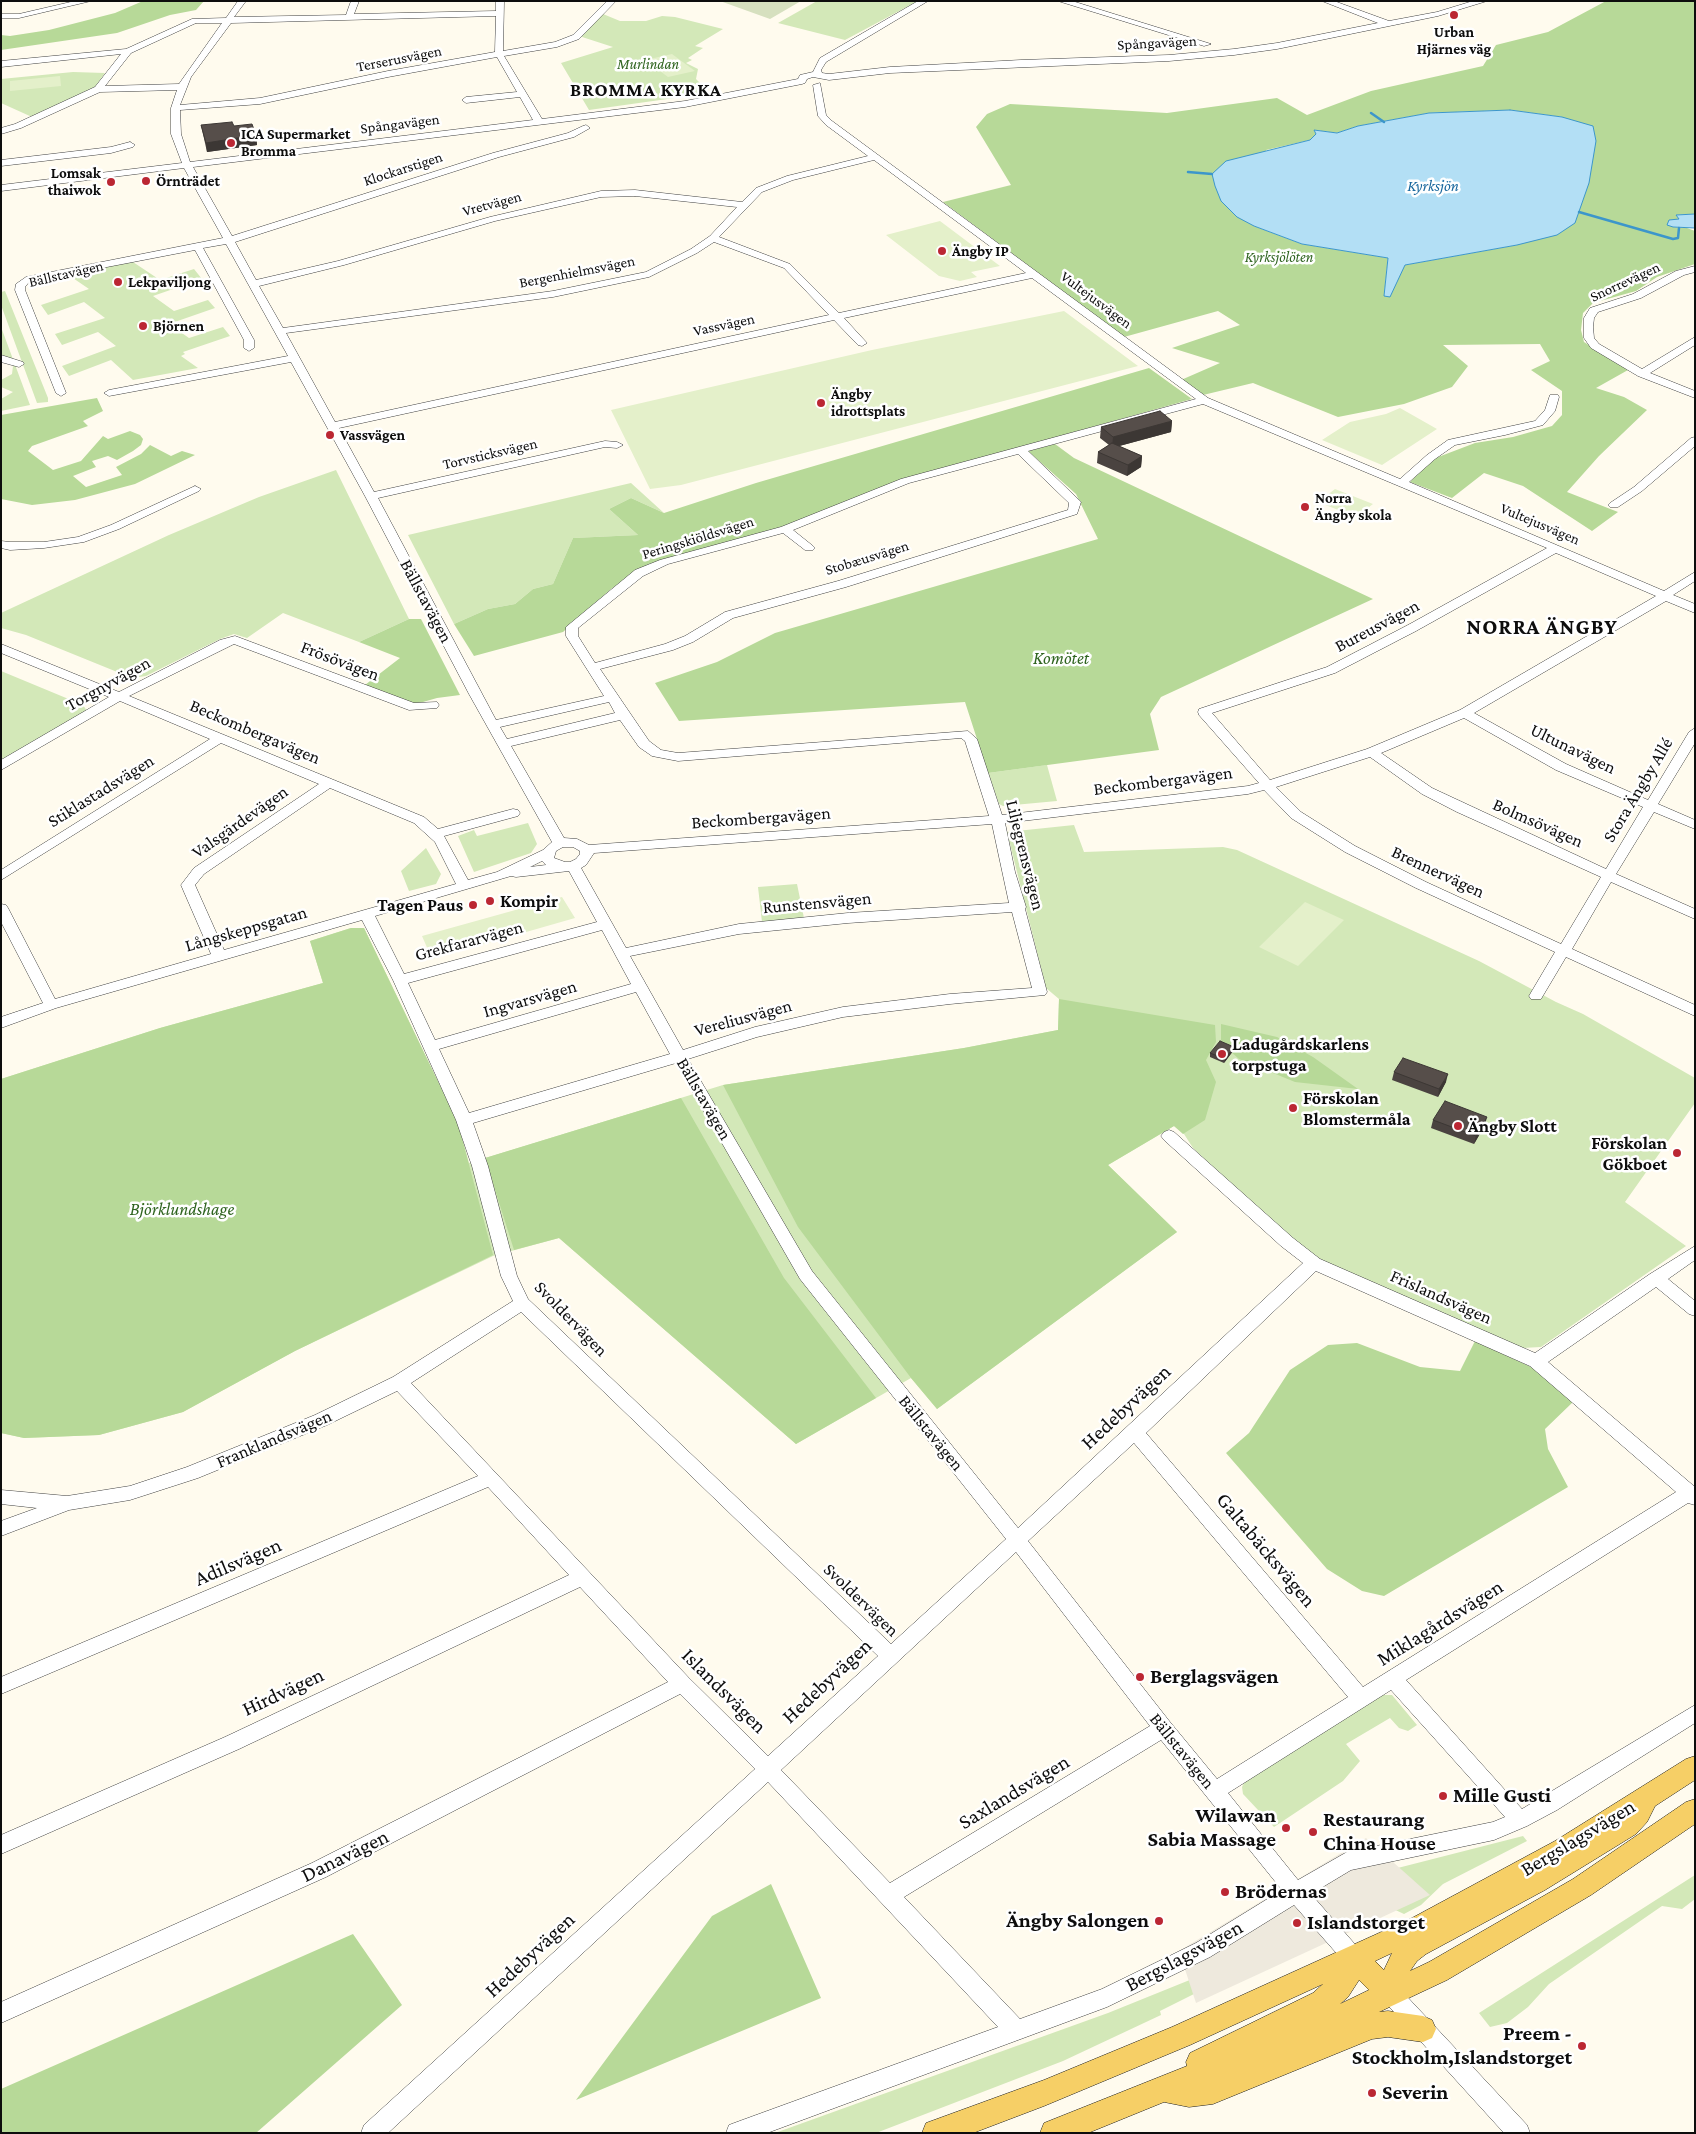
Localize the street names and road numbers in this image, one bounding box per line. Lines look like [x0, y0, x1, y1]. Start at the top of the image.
street label: Spångavägen [1117, 32, 1197, 54]
street label: Terserusvägen [355, 42, 443, 76]
street label: Spångavägen [359, 110, 441, 138]
street label: Klockarstigen [361, 148, 445, 190]
street label: Vretvägen [461, 187, 523, 221]
street label: Bergenhielmsvägen [518, 252, 636, 292]
street label: Bällstavägen [27, 257, 105, 291]
street label: Snorrevägen [1587, 258, 1663, 306]
street label: Vultejusvägen [1057, 267, 1135, 333]
street label: Vassvägen [692, 310, 756, 340]
street label: Torvsticksvägen [441, 434, 539, 474]
street label: Vultejusvägen [1497, 499, 1583, 549]
street label: Peringskiöldsvägen [640, 512, 756, 564]
street label: Stobæusvägen [823, 537, 911, 579]
street label: Bällstavägen [395, 556, 457, 646]
street label: Bureusvägen [1331, 595, 1423, 657]
street label: Frösövägen [298, 636, 382, 686]
street label: Torgnyvägen [62, 652, 154, 716]
street label: Beckombergavägen [186, 695, 324, 769]
street label: Ultunavägen [1527, 719, 1619, 779]
street label: Stora Ängby Allé [1598, 734, 1678, 846]
street label: Stiklastadsvägen [44, 750, 158, 832]
street label: Beckombergavägen [1092, 762, 1234, 800]
street label: Valsgärdevägen [188, 781, 292, 863]
street label: Bolmsövägen [1489, 793, 1587, 853]
street label: Liljegrensvägen [1001, 798, 1049, 912]
street label: Beckombergavägen [691, 802, 831, 834]
street label: Brennervägen [1388, 841, 1488, 903]
street label: Runstensvägen [762, 887, 872, 919]
street label: Långskeppsgatan [183, 901, 309, 957]
street label: Grekfararvägen [413, 916, 525, 966]
street label: Ingvarsvägen [481, 975, 579, 1023]
street label: Vereliusvägen [692, 995, 794, 1041]
street label: Bällstavägen [672, 1054, 736, 1144]
street label: Frislandsvägen [1387, 1265, 1495, 1329]
street label: Svoldervägen [530, 1277, 612, 1361]
street label: Hedebyvägen [1076, 1359, 1176, 1455]
street label: Bällstavägen [894, 1391, 968, 1475]
street label: Franklandsvägen [213, 1405, 335, 1473]
street label: Galtabäcksvägen [1211, 1487, 1321, 1613]
street label: Adilsvägen [191, 1532, 285, 1592]
street label: Svoldervägen [819, 1559, 903, 1641]
street label: Miklagårdsvägen [1372, 1574, 1508, 1672]
street label: Hedebyvägen [777, 1633, 877, 1729]
street label: Islandsvägen [676, 1643, 772, 1739]
street label: Hirdvägen [238, 1662, 328, 1722]
street label: Bällstavägen [1145, 1709, 1219, 1793]
street label: Saxlandsvägen [954, 1749, 1074, 1835]
street label: Bergslagsvägen [1516, 1794, 1640, 1882]
street label: Danavägen [297, 1824, 393, 1888]
street label: Hedebyvägen [480, 1907, 580, 2003]
street label: Bergslagsvägen [1121, 1915, 1247, 1997]

